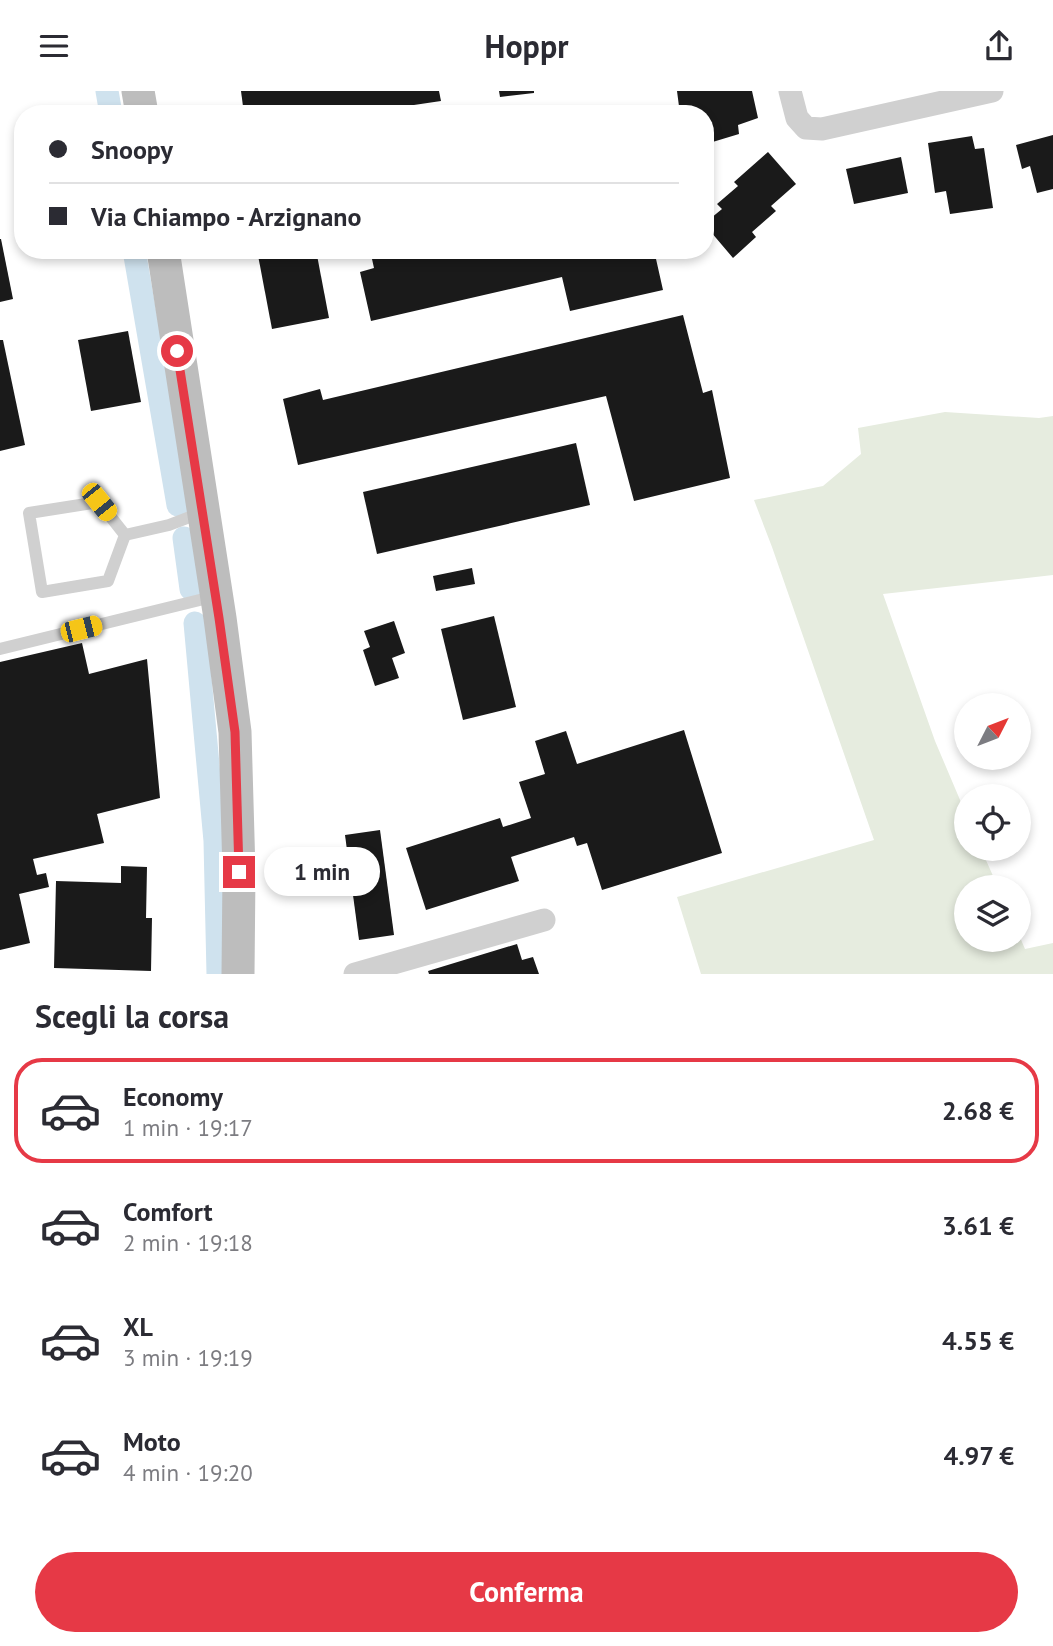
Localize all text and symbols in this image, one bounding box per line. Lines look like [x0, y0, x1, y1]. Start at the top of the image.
text: Hoppr [485, 25, 568, 67]
icon: menu [35, 27, 73, 65]
icon: share [980, 27, 1018, 65]
text: Snoopy [91, 133, 173, 166]
text: Via Chiampo - Arzignano [91, 200, 361, 233]
route start [161, 335, 193, 367]
car [78, 479, 121, 525]
car [59, 614, 104, 644]
north arrow [954, 693, 1031, 770]
map controls [954, 693, 1031, 952]
button: locate [954, 784, 1031, 861]
callout: 1 min [264, 847, 379, 897]
route end [223, 856, 255, 888]
text: 1 min [294, 857, 350, 886]
button: layers [954, 875, 1031, 952]
text: Scegli la corsa [35, 995, 229, 1037]
icon: car [39, 1079, 102, 1142]
text: Economy [123, 1080, 223, 1113]
text: 2.68 € [942, 1094, 1014, 1127]
text: 1 min · 19:17 [123, 1113, 253, 1142]
icon: car [39, 1194, 102, 1257]
text: Comfort [123, 1195, 213, 1228]
text: 3.61 € [942, 1209, 1014, 1242]
text: 2 min · 19:18 [123, 1228, 253, 1257]
icon: car [39, 1309, 102, 1372]
text: XL [123, 1310, 153, 1343]
text: 4.55 € [942, 1324, 1014, 1357]
text: 3 min · 19:19 [123, 1343, 253, 1372]
icon: car [39, 1424, 102, 1487]
text: Moto [123, 1425, 181, 1458]
text: 4.97 € [943, 1439, 1014, 1472]
text: 4 min · 19:20 [123, 1458, 253, 1487]
button: Conferma [35, 1552, 1018, 1632]

